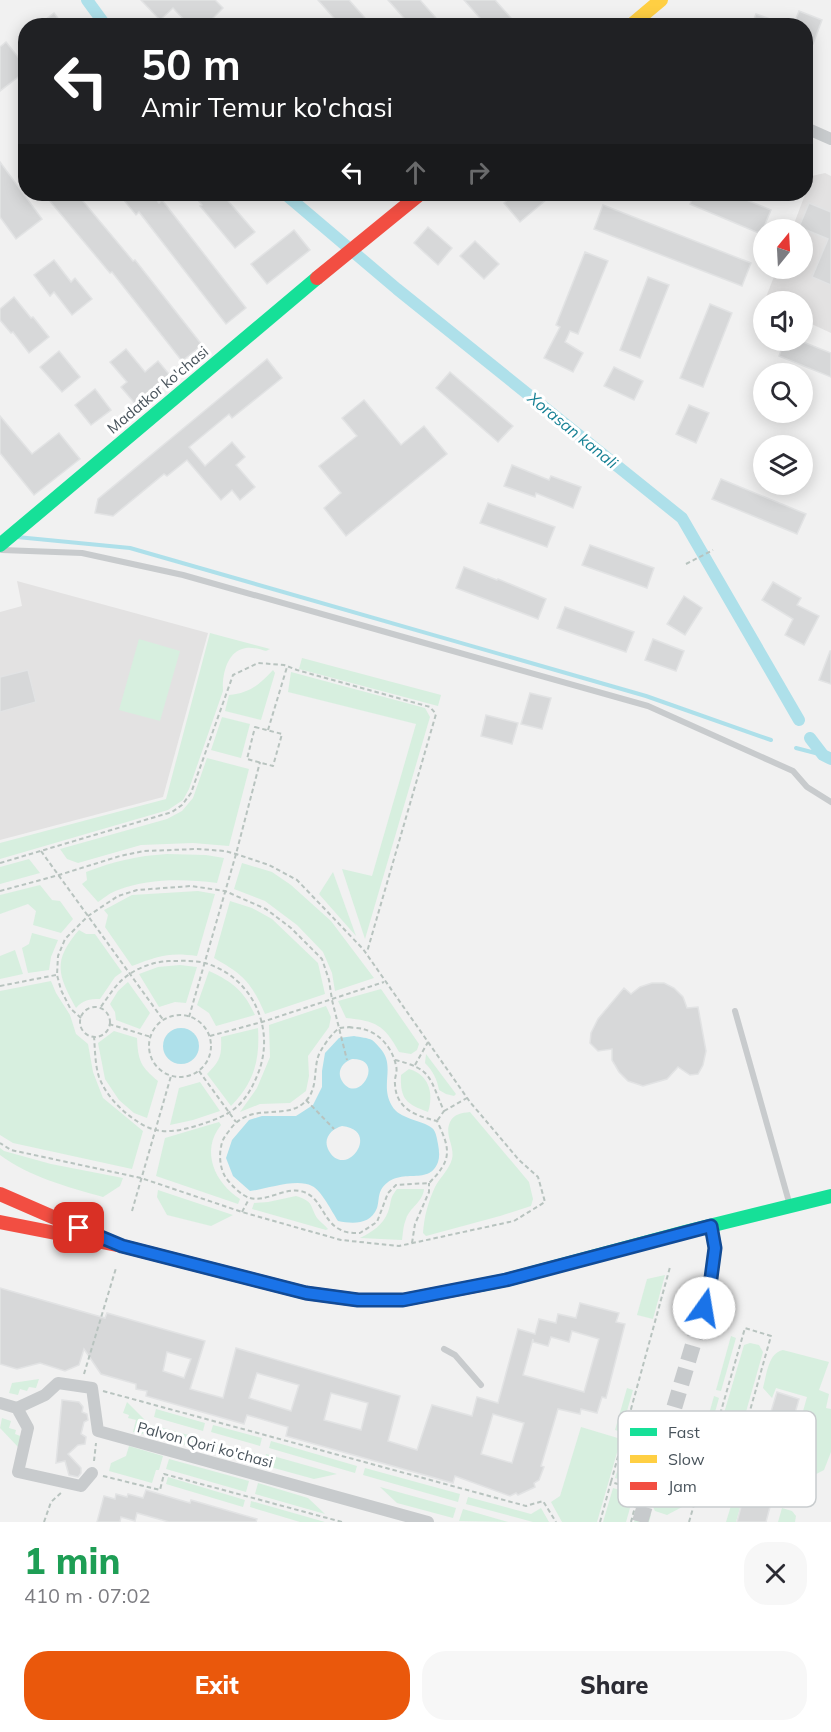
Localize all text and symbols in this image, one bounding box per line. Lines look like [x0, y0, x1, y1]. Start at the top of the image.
text: 50 m [141, 38, 241, 91]
icon: left [42, 42, 120, 120]
text: Amir Temur ko'chasi [141, 90, 393, 124]
icon: left [336, 156, 369, 189]
icon: ahead [399, 156, 432, 189]
icon: right [462, 156, 495, 189]
north arrow [753, 219, 813, 279]
map controls [753, 219, 813, 495]
button: sound [753, 291, 813, 351]
street label: Madatkor ko'chasi [103, 342, 212, 437]
button: search [753, 363, 813, 423]
water label: Xorasan kanali [523, 387, 622, 473]
button: layers [753, 435, 813, 495]
pin [53, 1202, 104, 1253]
icon: arrive [62, 1211, 95, 1244]
position arrow [672, 1276, 736, 1340]
legend [618, 1411, 816, 1507]
street label: Palvon Qori ko'chasi [135, 1417, 275, 1472]
text: Fast [668, 1422, 700, 1442]
text: Slow [668, 1449, 705, 1469]
text: Jam [668, 1476, 697, 1496]
text: 1 min [24, 1538, 120, 1583]
button: close [744, 1542, 807, 1605]
text: 410 m · 07:02 [24, 1583, 150, 1608]
button: Exit [24, 1651, 410, 1720]
button: Share [422, 1651, 807, 1720]

